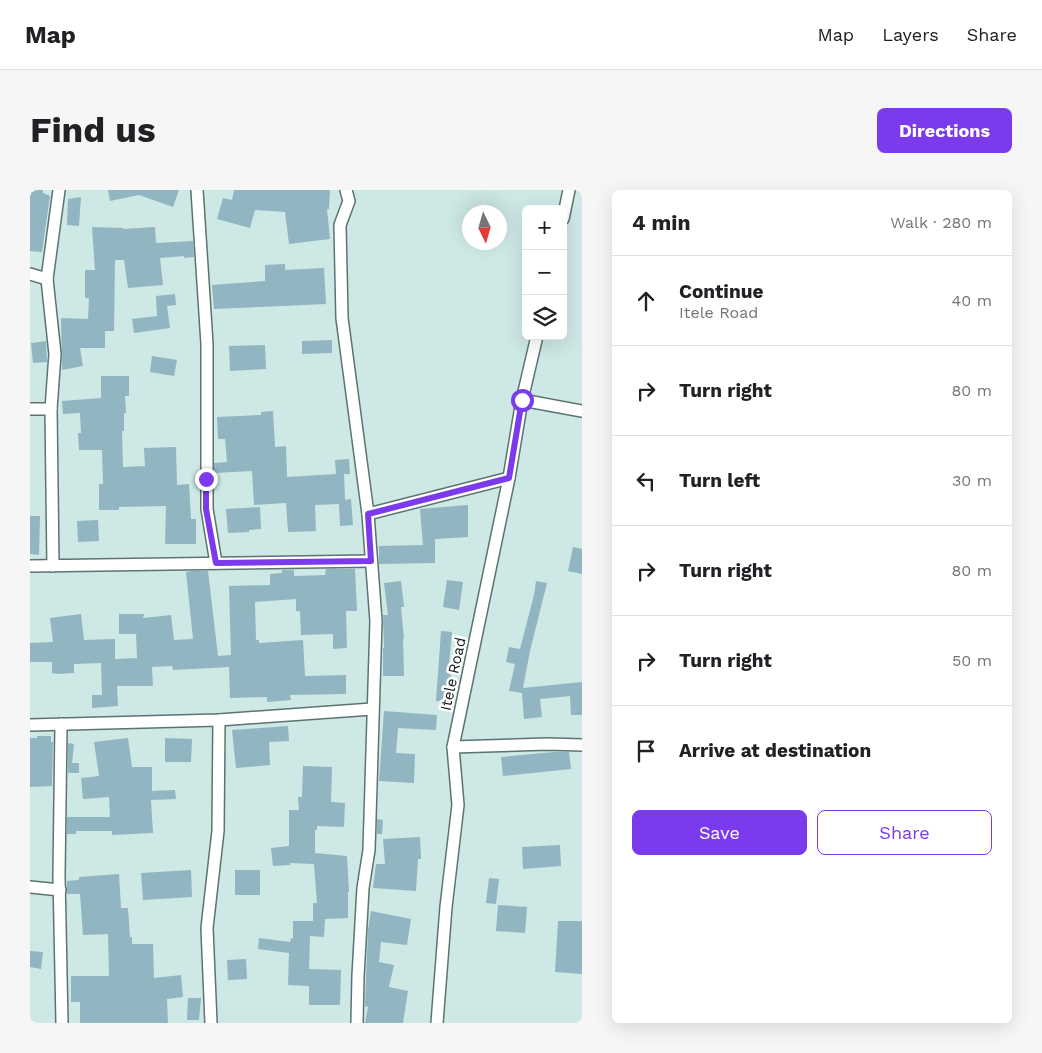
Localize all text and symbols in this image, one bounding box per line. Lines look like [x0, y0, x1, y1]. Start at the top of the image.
text: Map [25, 21, 76, 49]
text: Map [817, 24, 854, 45]
text: Layers [882, 24, 939, 45]
text: Share [967, 24, 1017, 45]
button: Directions [877, 108, 1012, 153]
text: Find us [30, 109, 156, 151]
north arrow [462, 205, 507, 250]
map controls [522, 205, 567, 340]
button: + [522, 205, 567, 250]
text: 4 min [632, 210, 690, 235]
text: Walk · 280 m [890, 213, 992, 232]
button: − [522, 250, 567, 295]
text: Continue [679, 280, 763, 303]
icon: ahead [632, 287, 660, 315]
text: 40 m [952, 291, 992, 310]
button: layers [522, 295, 567, 340]
text: Itele Road [679, 303, 758, 322]
icon: right [632, 377, 660, 405]
text: Turn right [679, 379, 772, 402]
text: 80 m [951, 381, 992, 400]
route start [511, 389, 534, 412]
icon: left [632, 467, 660, 495]
route end [195, 468, 218, 491]
text: Turn left [679, 469, 760, 492]
text: 30 m [952, 471, 992, 490]
icon: right [632, 557, 660, 585]
text: Turn right [679, 559, 772, 582]
text: 80 m [951, 561, 992, 580]
street label: Itele Road [436, 636, 470, 712]
icon: right [632, 647, 660, 675]
text: Turn right [679, 649, 772, 672]
text: 50 m [952, 651, 992, 670]
icon: arrive [632, 737, 660, 765]
text: Arrive at destination [679, 739, 871, 762]
button: Save [632, 810, 807, 855]
button: Share [817, 810, 992, 855]

